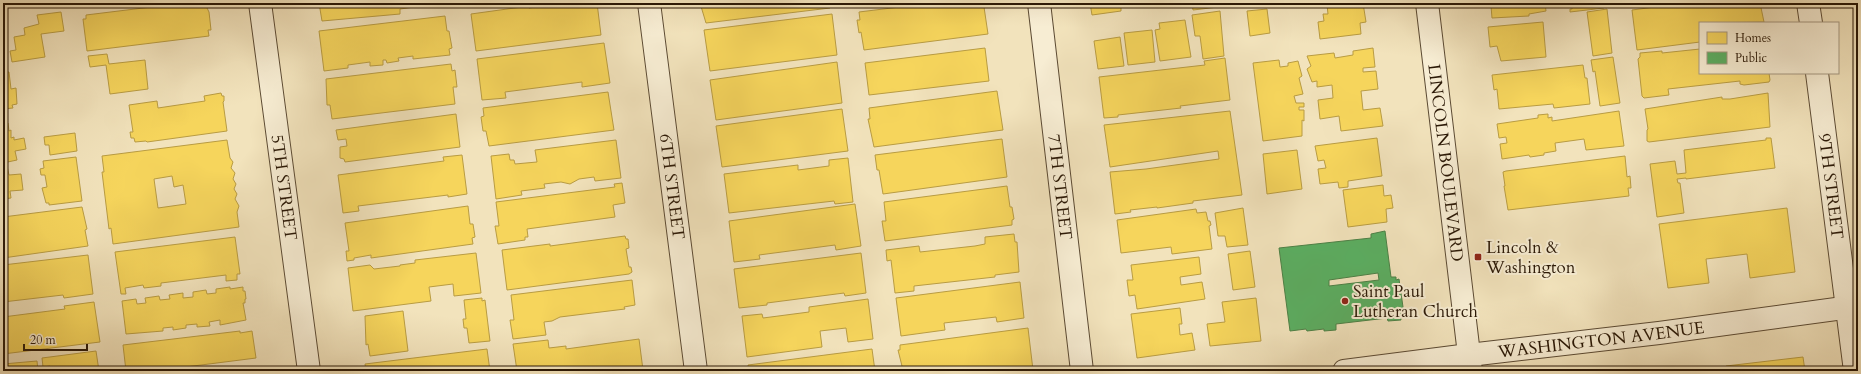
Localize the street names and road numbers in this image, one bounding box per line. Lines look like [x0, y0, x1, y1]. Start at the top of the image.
street label: LINCOLN BOULEVARD [1423, 63, 1469, 263]
street label: 6TH STREET [654, 132, 691, 241]
street label: 9TH STREET [1813, 132, 1850, 240]
street label: 5TH STREET [266, 133, 303, 242]
street label: 7TH STREET [1043, 133, 1078, 241]
street label: WASHINGTON AVENUE [1496, 315, 1706, 363]

